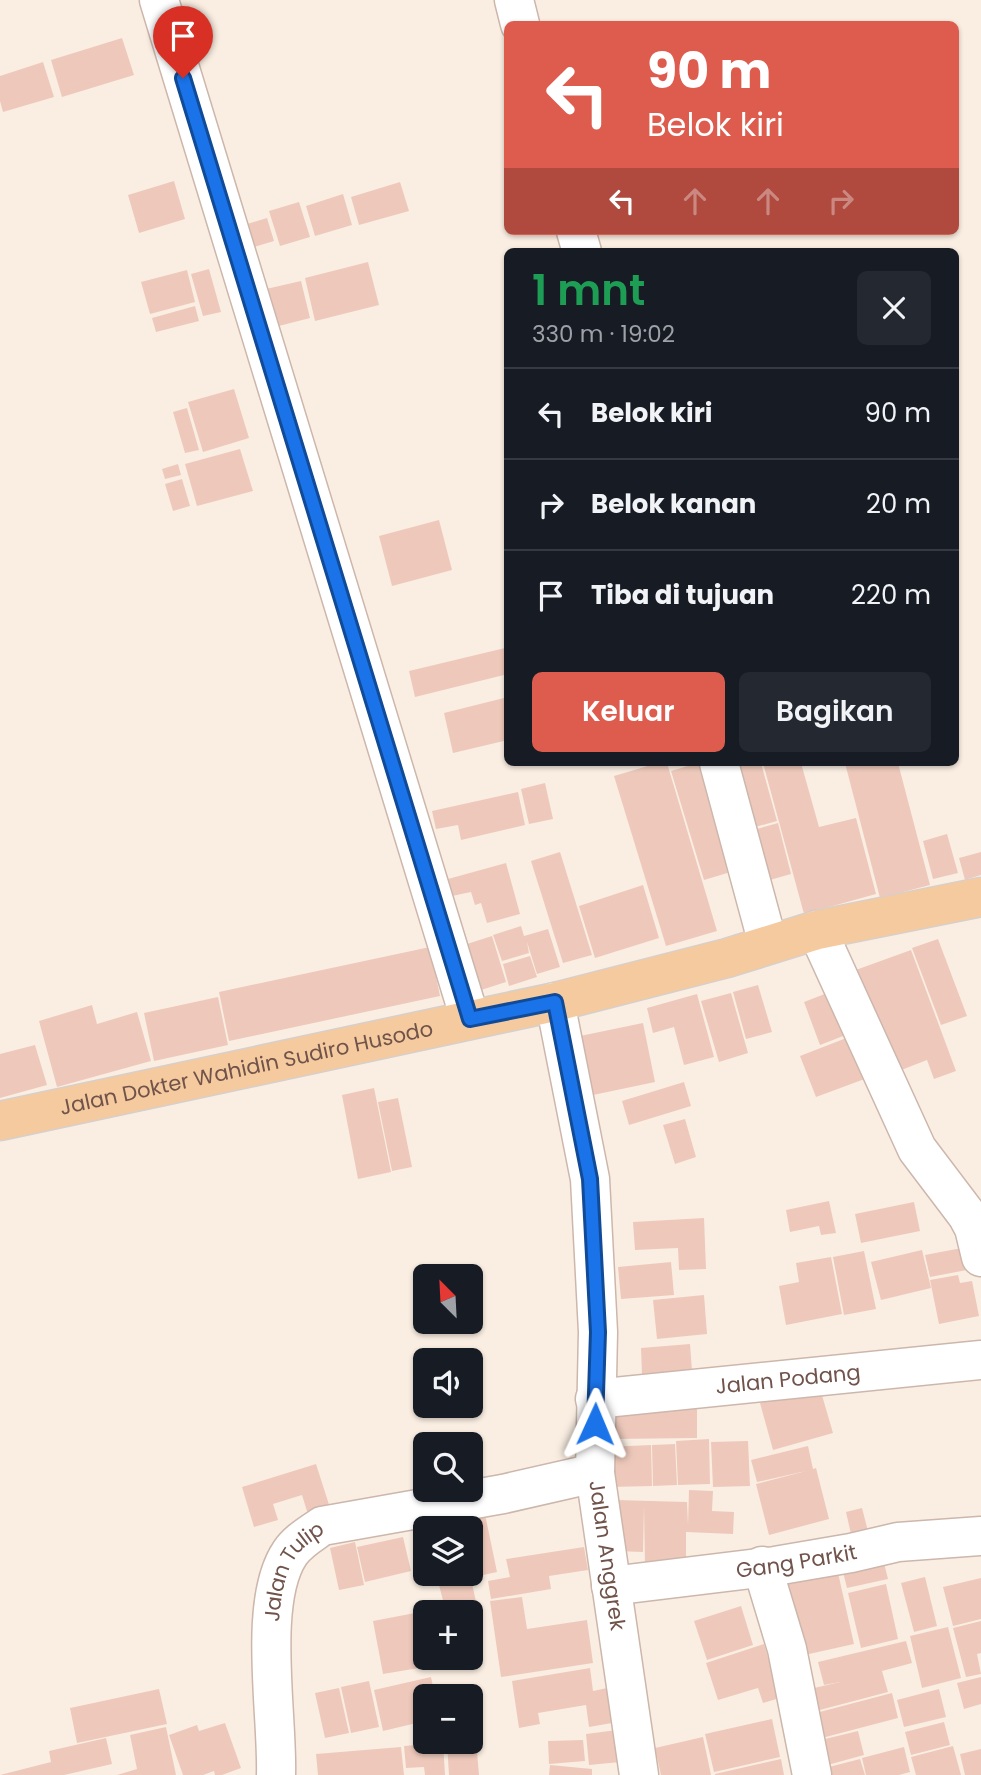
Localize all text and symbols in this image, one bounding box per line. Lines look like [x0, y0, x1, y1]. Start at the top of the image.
pin [153, 6, 213, 78]
icon: arrive [164, 17, 202, 55]
text: 90 m [647, 37, 771, 105]
icon: left [532, 49, 623, 140]
text: Belok kiri [647, 102, 784, 147]
icon: left [603, 182, 641, 220]
icon: ahead [676, 182, 714, 220]
icon: ahead [749, 182, 787, 220]
icon: right [822, 182, 860, 220]
text: 1 mnt [532, 261, 645, 320]
button: close [857, 271, 931, 345]
text: 330 m · 19:02 [532, 318, 675, 350]
icon: left [532, 395, 570, 433]
text: Belok kiri [591, 395, 713, 431]
text: 90 m [865, 395, 931, 431]
icon: right [532, 486, 570, 524]
text: Belok kanan [591, 486, 756, 522]
text: 20 m [866, 486, 931, 522]
icon: arrive [532, 577, 570, 615]
text: Tiba di tujuan [591, 577, 774, 613]
text: 220 m [851, 577, 931, 613]
button: Keluar [532, 672, 725, 752]
button: Bagikan [739, 672, 931, 752]
street label: Jalan Dokter Wahidin Sudiro Husodo [57, 1014, 436, 1122]
north arrow [413, 1264, 483, 1334]
map controls [413, 1264, 483, 1754]
button: sound [413, 1348, 483, 1418]
street label: Jalan Podang [714, 1357, 862, 1401]
position arrow [558, 1387, 632, 1461]
button: search [413, 1432, 483, 1502]
street label: Jalan Anggrek [582, 1478, 633, 1633]
street label: Jalan Tulip [257, 1514, 329, 1623]
button: layers [413, 1516, 483, 1586]
street label: Gang Parkit [734, 1537, 860, 1585]
button: + [413, 1600, 483, 1670]
button: − [413, 1684, 483, 1754]

